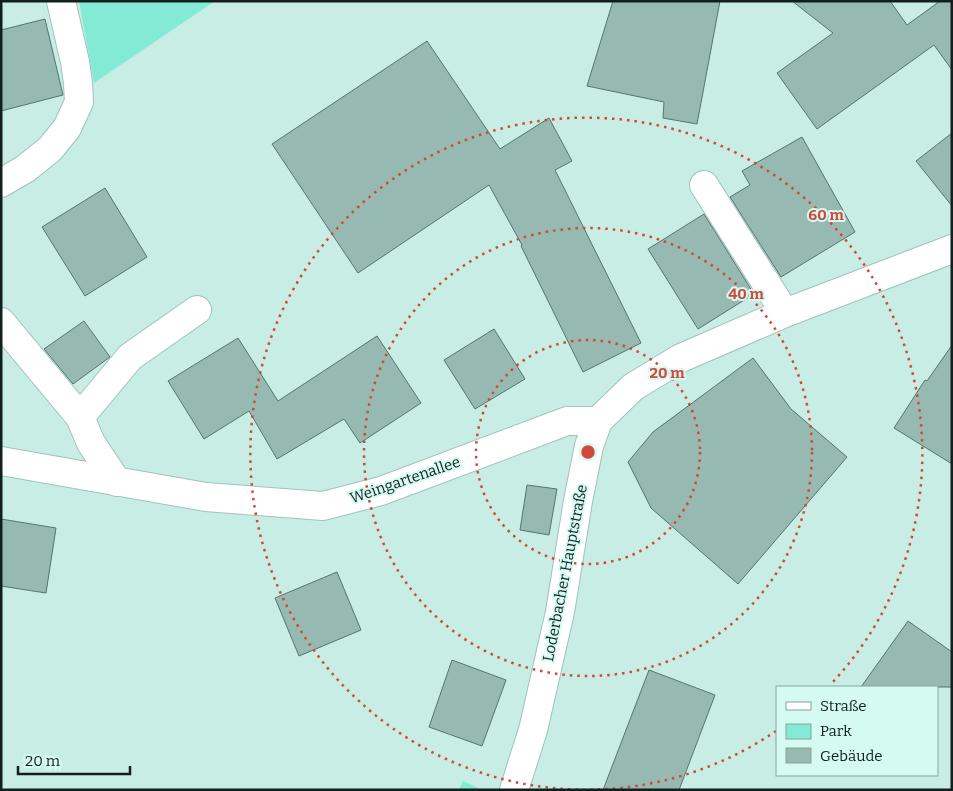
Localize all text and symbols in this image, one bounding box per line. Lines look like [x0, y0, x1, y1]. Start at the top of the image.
text: 60 m [808, 206, 844, 224]
text: 40 m [728, 285, 765, 303]
text: 20 m [650, 364, 685, 382]
centre of rings [579, 443, 597, 461]
street label: Weingartenallee [347, 453, 463, 507]
street label: Loderbacher Hauptstraße [539, 483, 591, 663]
legend [776, 686, 938, 776]
text: Straße [820, 697, 866, 715]
text: Park [820, 722, 852, 740]
scale bar [18, 744, 130, 776]
text: Gebäude [820, 747, 883, 765]
text: 20 m [25, 752, 61, 770]

